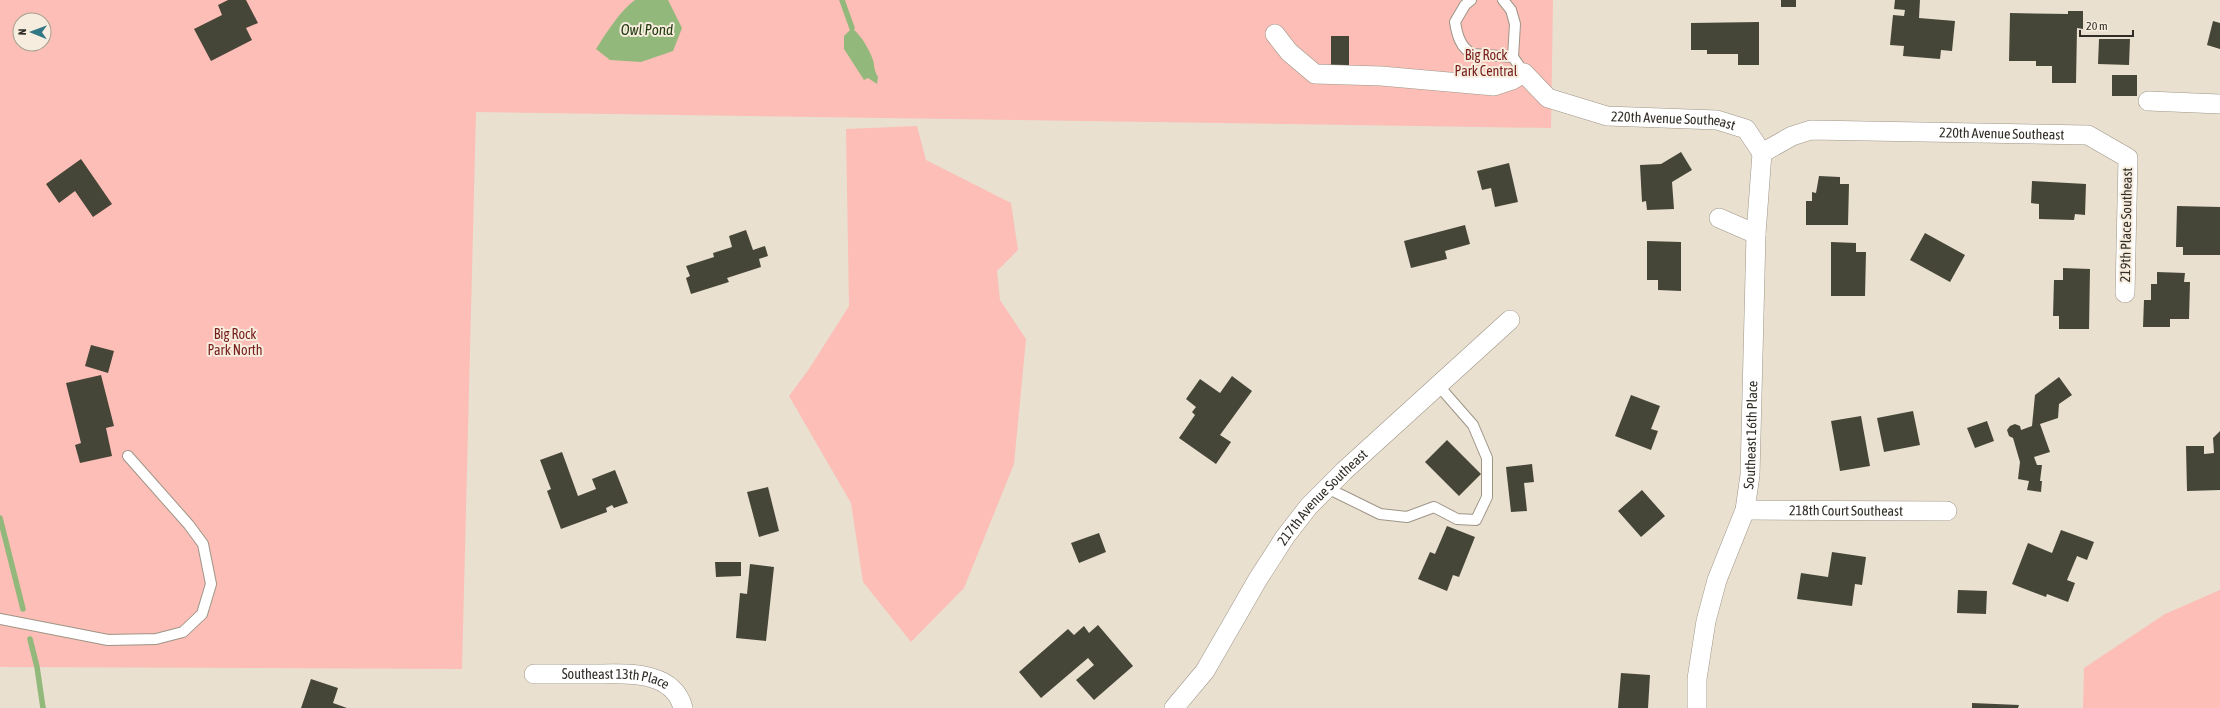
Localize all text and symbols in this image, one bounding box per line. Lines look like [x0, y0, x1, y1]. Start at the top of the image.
north arrow [12, 12, 52, 52]
scale bar [2080, 12, 2133, 38]
text: 20 m [2086, 19, 2108, 33]
water label: Owl Pond [621, 21, 673, 38]
text: N [16, 28, 28, 35]
park label: Big Rock Park Central [1455, 47, 1518, 79]
street label: 220th Avenue Southeast [1611, 108, 1738, 133]
street label: 220th Avenue Southeast [1939, 124, 2064, 143]
street label: 219th Place Southeast [2117, 167, 2135, 283]
park label: Big Rock Park North [208, 326, 262, 358]
street label: Southeast 16th Place [1740, 380, 1760, 490]
street label: 217th Avenue Southeast [1274, 446, 1370, 548]
street label: 218th Court Southeast [1789, 502, 1903, 519]
street label: Southeast 13th Place [562, 666, 672, 692]

